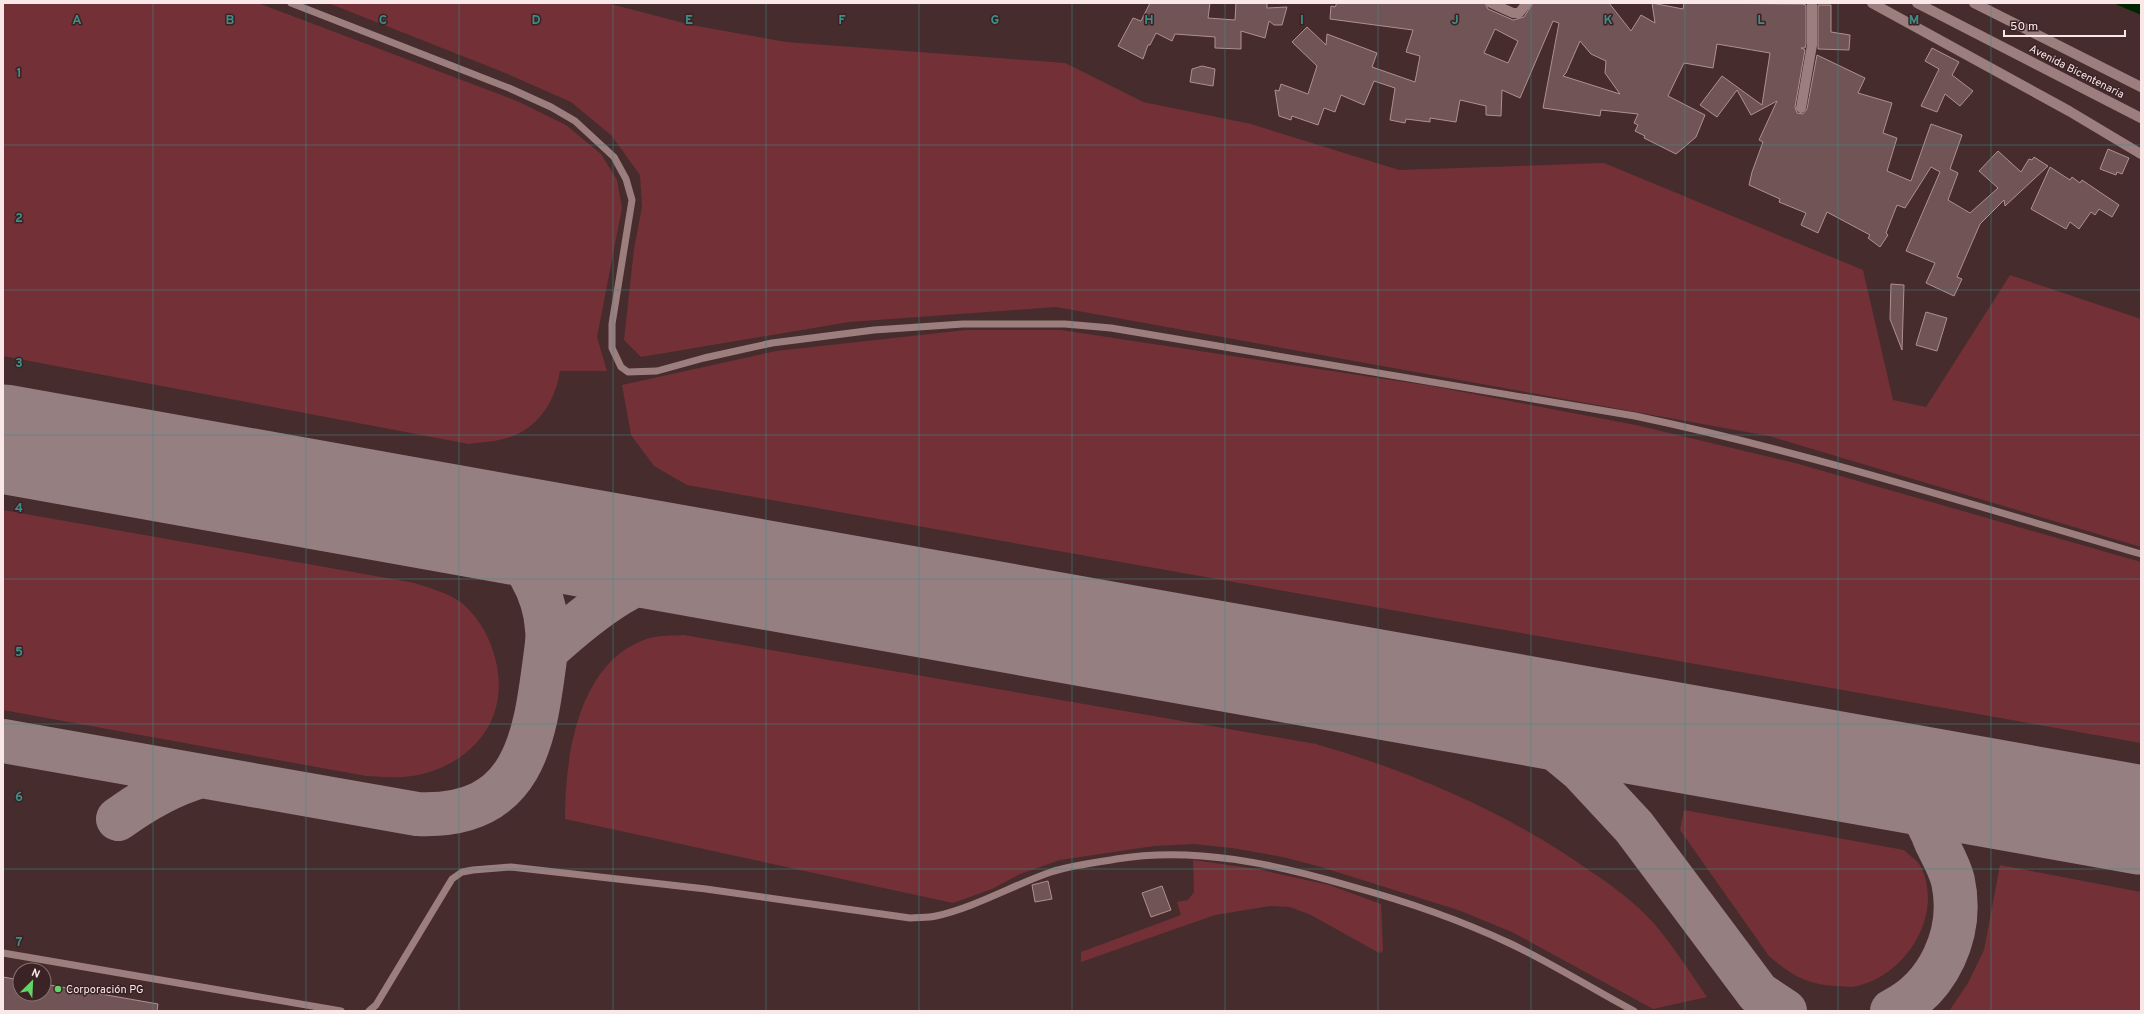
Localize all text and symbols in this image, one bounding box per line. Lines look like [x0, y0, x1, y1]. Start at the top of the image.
scale bar [2004, 12, 2125, 38]
text: A [72, 13, 82, 29]
text: B [226, 13, 235, 29]
text: C [379, 13, 387, 29]
text: D [531, 13, 541, 29]
text: E [685, 13, 693, 29]
text: F [838, 13, 846, 29]
text: G [991, 13, 1000, 29]
text: H [1144, 13, 1154, 29]
text: I [1300, 13, 1304, 29]
text: J [1451, 13, 1459, 29]
text: K [1603, 13, 1613, 29]
text: L [1757, 13, 1765, 29]
text: M [1909, 13, 1919, 29]
text: 50 m [2010, 19, 2038, 35]
street label: Avenida Bicentenaria [2027, 42, 2127, 102]
text: 1 [16, 66, 22, 82]
text: 2 [15, 211, 23, 227]
text: 3 [15, 356, 23, 372]
text: 4 [15, 501, 23, 517]
text: 5 [15, 645, 23, 661]
text: 6 [15, 790, 23, 806]
text: 7 [16, 935, 23, 951]
north arrow [12, 962, 52, 1002]
text: N [29, 966, 42, 982]
place label: Corporación PG [66, 983, 144, 997]
marker: Corporación PG [53, 984, 63, 994]

